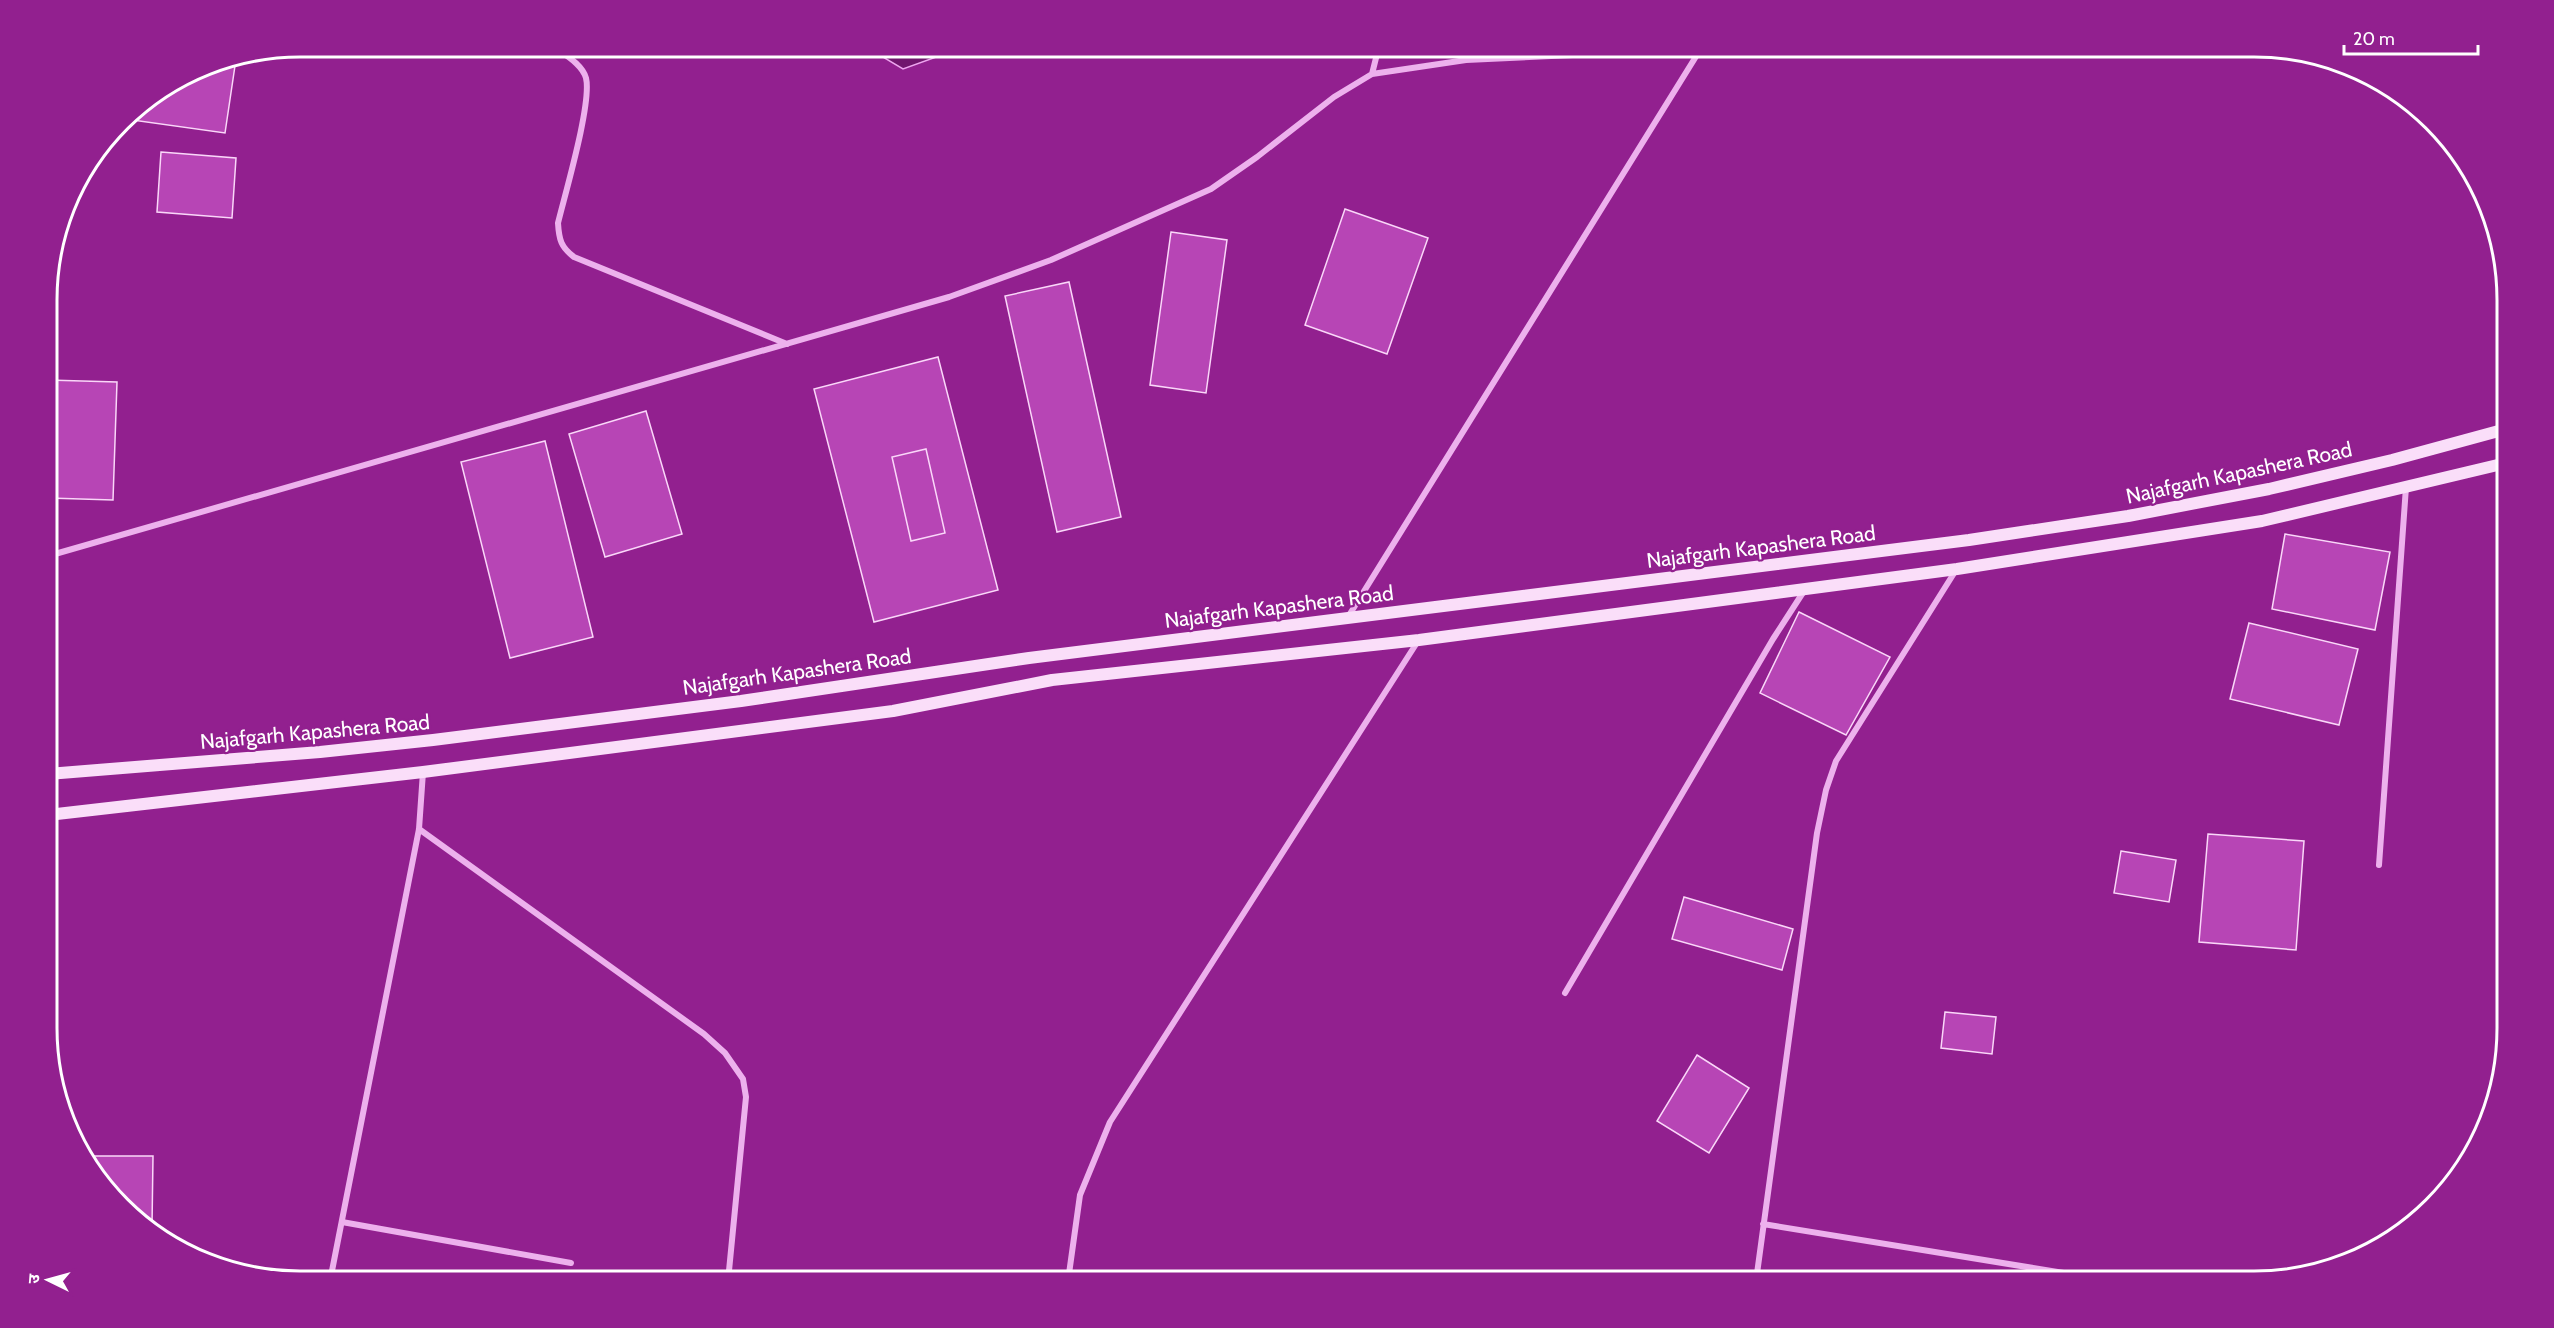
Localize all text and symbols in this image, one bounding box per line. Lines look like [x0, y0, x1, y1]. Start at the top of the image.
scale bar [2344, 18, 2478, 56]
text: 20 m [2353, 28, 2395, 50]
street label: Najafgarh Kapashera Road [2123, 436, 2355, 510]
street label: Najafgarh Kapashera Road [1645, 520, 1877, 574]
street label: Najafgarh Kapashera Road [1163, 580, 1395, 634]
street label: Najafgarh Kapashera Road [681, 643, 913, 701]
street label: Najafgarh Kapashera Road [199, 709, 431, 755]
north arrow [18, 1250, 78, 1310]
text: उ [24, 1273, 43, 1284]

